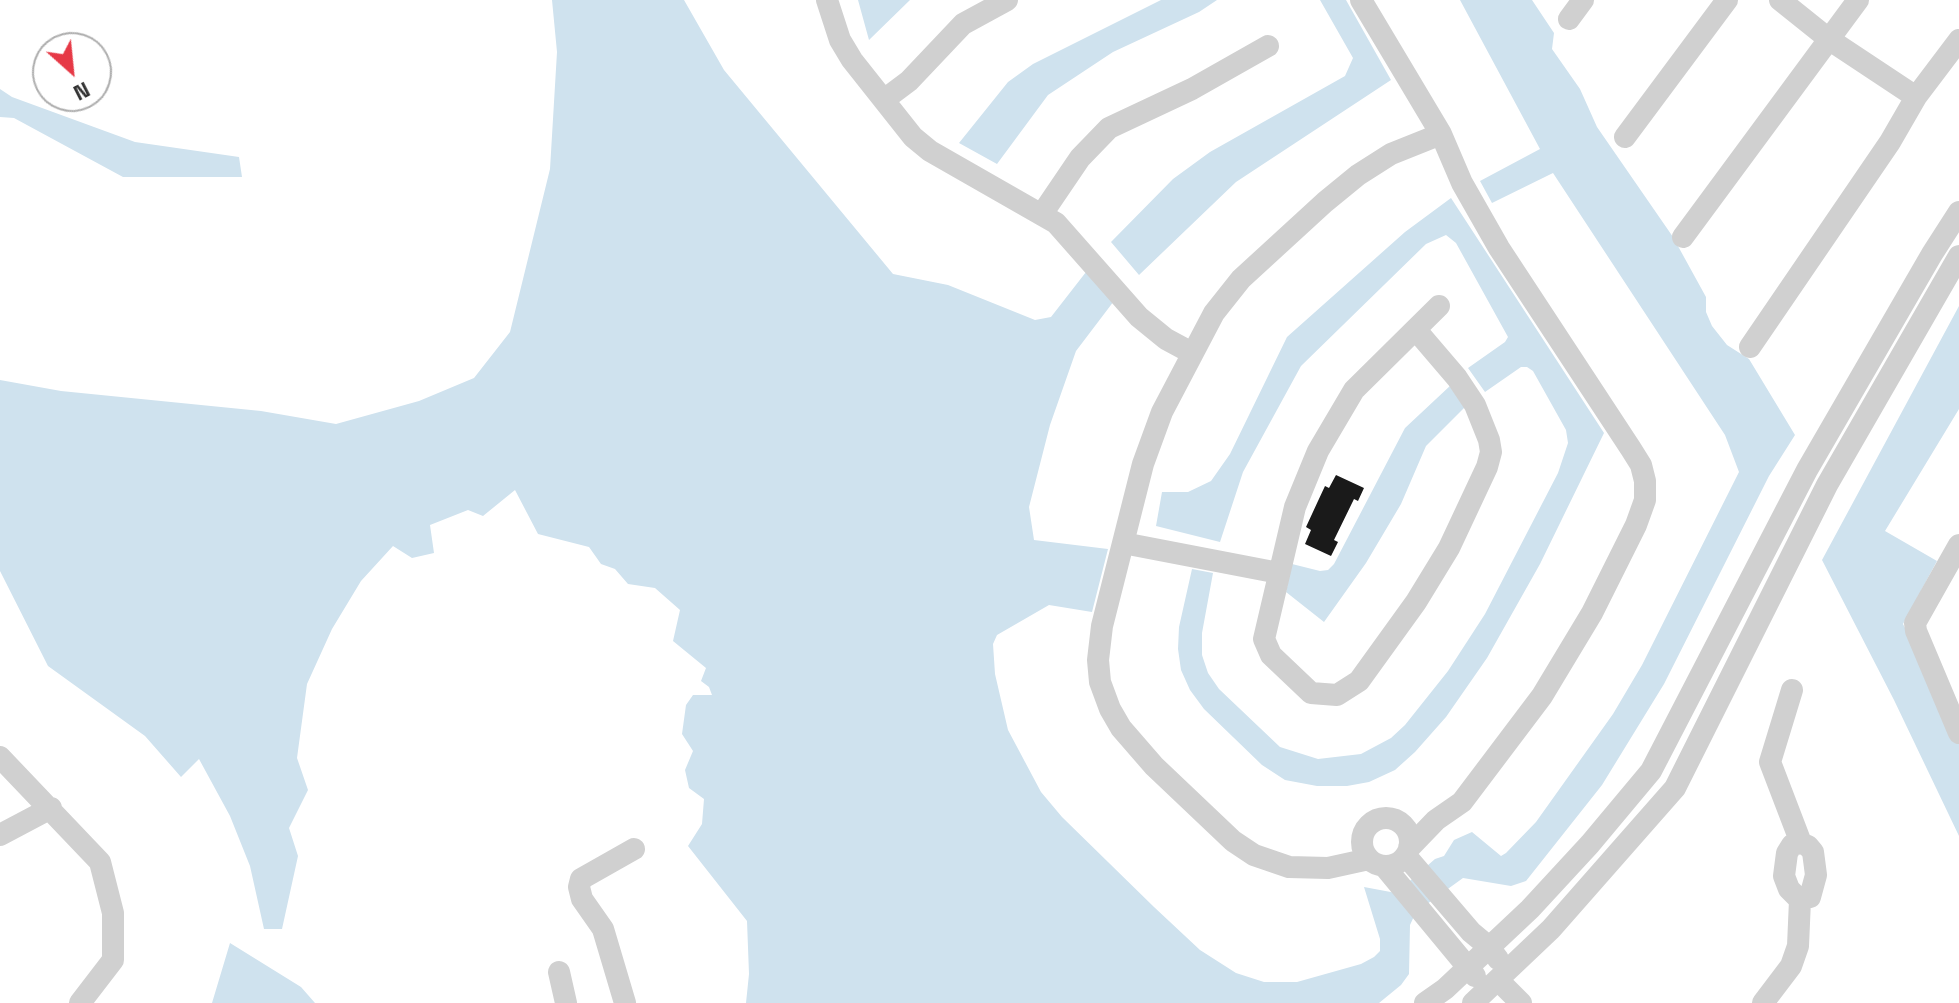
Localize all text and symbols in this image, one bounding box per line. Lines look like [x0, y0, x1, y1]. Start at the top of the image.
north arrow [32, 32, 112, 112]
text: N [69, 76, 95, 107]

